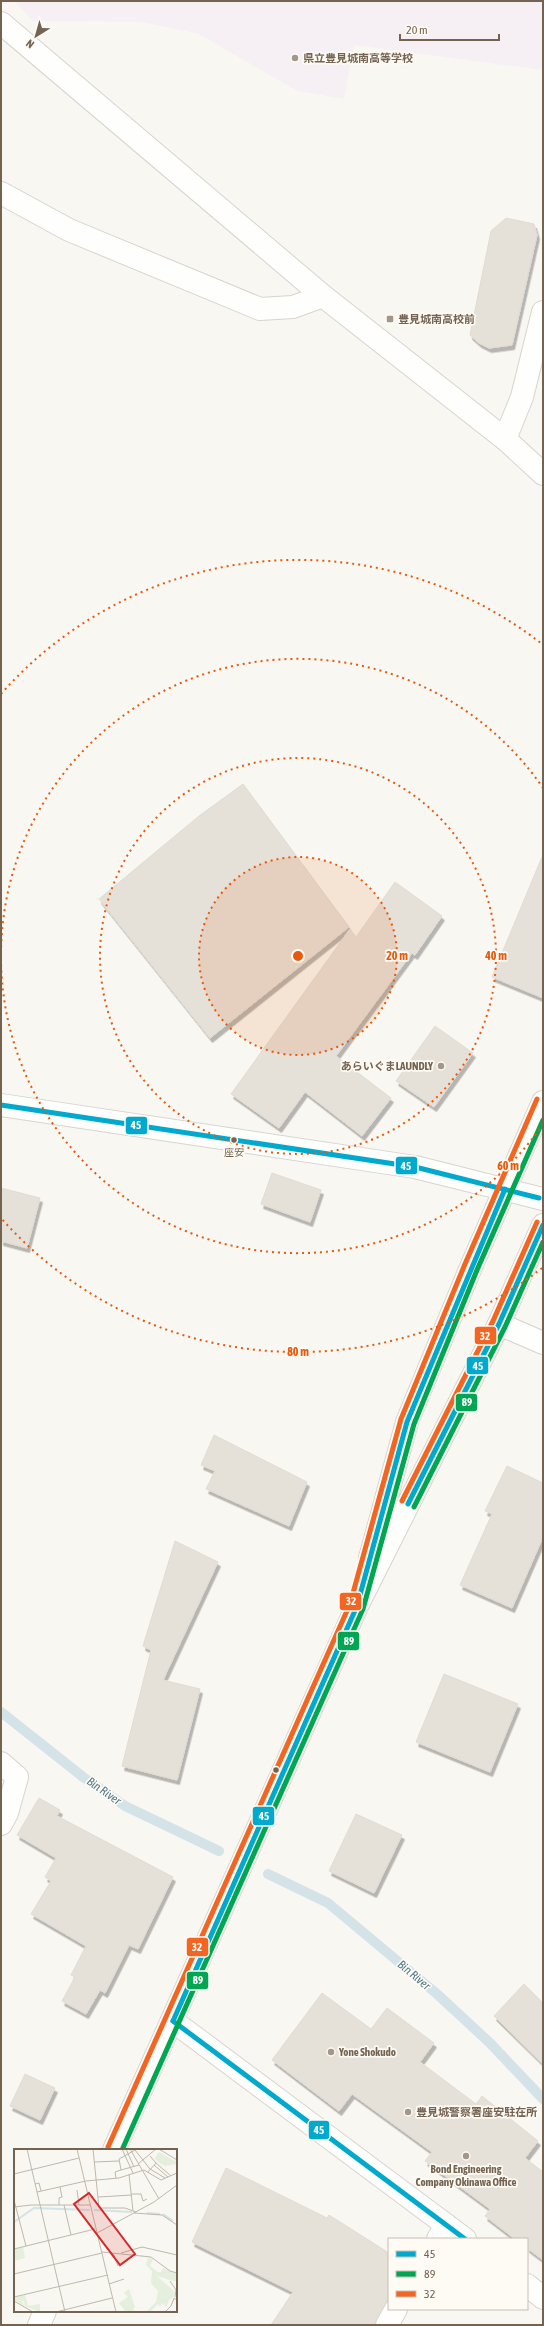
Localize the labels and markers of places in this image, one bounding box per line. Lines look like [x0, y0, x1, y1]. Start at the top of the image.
place label: 県立豊見城南高等学校 [303, 52, 413, 64]
marker: 県立豊見城南高等学校 [290, 53, 300, 63]
place label: 豊見城南高校前 [398, 313, 475, 325]
marker: 豊見城南高校前 [385, 314, 395, 324]
centre of rings [291, 949, 305, 963]
place label: あらいぐまLAUNDLY [341, 1060, 433, 1072]
marker: あらいぐまLAUNDLY [436, 1061, 446, 1071]
marker: 座安 [229, 1135, 239, 1145]
place label: 座安 [224, 1147, 244, 1158]
unlabelled marker [271, 1765, 281, 1775]
place label: Yone Shokudo [338, 2046, 396, 2058]
marker: Yone Shokudo [326, 2047, 336, 2057]
place label: 豊見城警察署座安駐在所 [416, 2106, 537, 2118]
marker: 豊見城警察署座安駐在所 [403, 2107, 413, 2117]
marker: Bond Engineering Company Okinawa Office [461, 2151, 471, 2161]
place label: Bond Engineering Company Okinawa Office [416, 2163, 517, 2188]

